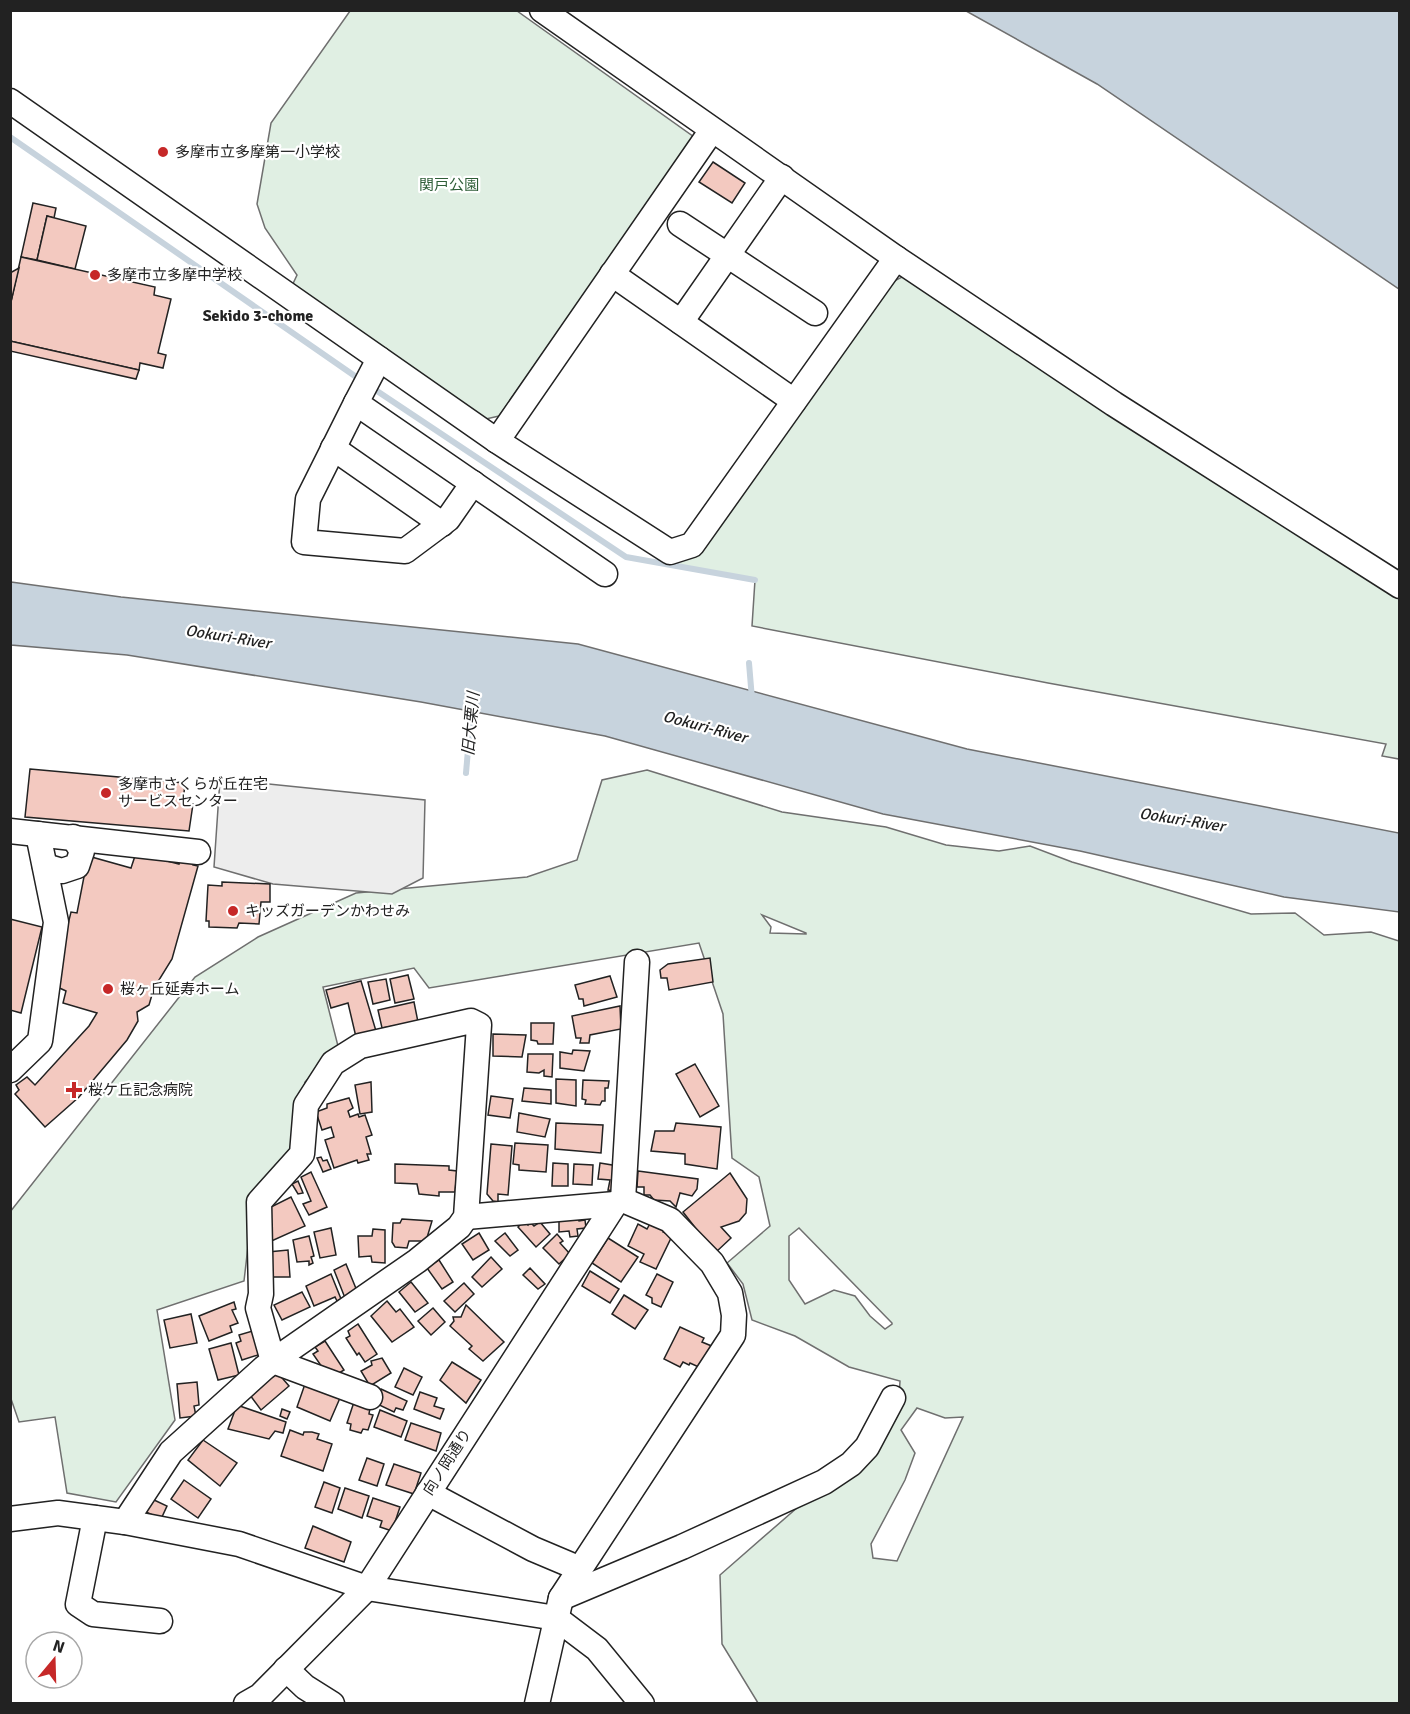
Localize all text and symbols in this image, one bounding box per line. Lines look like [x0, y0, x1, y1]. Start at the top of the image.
place label: 多摩市立多摩第一小学校 [175, 143, 340, 161]
marker: 多摩市立多摩第一小学校 [156, 145, 170, 159]
park label: 関戸公園 [419, 176, 479, 194]
place label: 多摩市立多摩中学校 [107, 266, 242, 284]
marker: 多摩市立多摩中学校 [88, 268, 102, 282]
district label: Sekido 3-chome [203, 306, 313, 326]
water label: Ookuri-River [184, 620, 274, 654]
water label: 旧大栗川 [458, 689, 484, 757]
water label: Ookuri-River [661, 706, 751, 748]
place label: 多摩市さくらが丘在宅 サービスセンター [118, 775, 268, 810]
marker: 多摩市さくらが丘在宅 サービスセンター [99, 786, 113, 800]
water label: Ookuri-River [1138, 803, 1228, 837]
place label: キッズガーデンかわせみ [245, 902, 410, 920]
marker: キッズガーデンかわせみ [226, 904, 240, 918]
place label: 桜ヶ丘延寿ホーム [120, 980, 240, 998]
marker: 桜ヶ丘延寿ホーム [101, 982, 115, 996]
marker: 桜ケ丘記念病院 [65, 1081, 83, 1099]
place label: 桜ケ丘記念病院 [88, 1081, 193, 1099]
street label: 向ノ岡通り [419, 1426, 475, 1498]
north arrow [24, 1630, 84, 1690]
text: N [50, 1635, 67, 1658]

